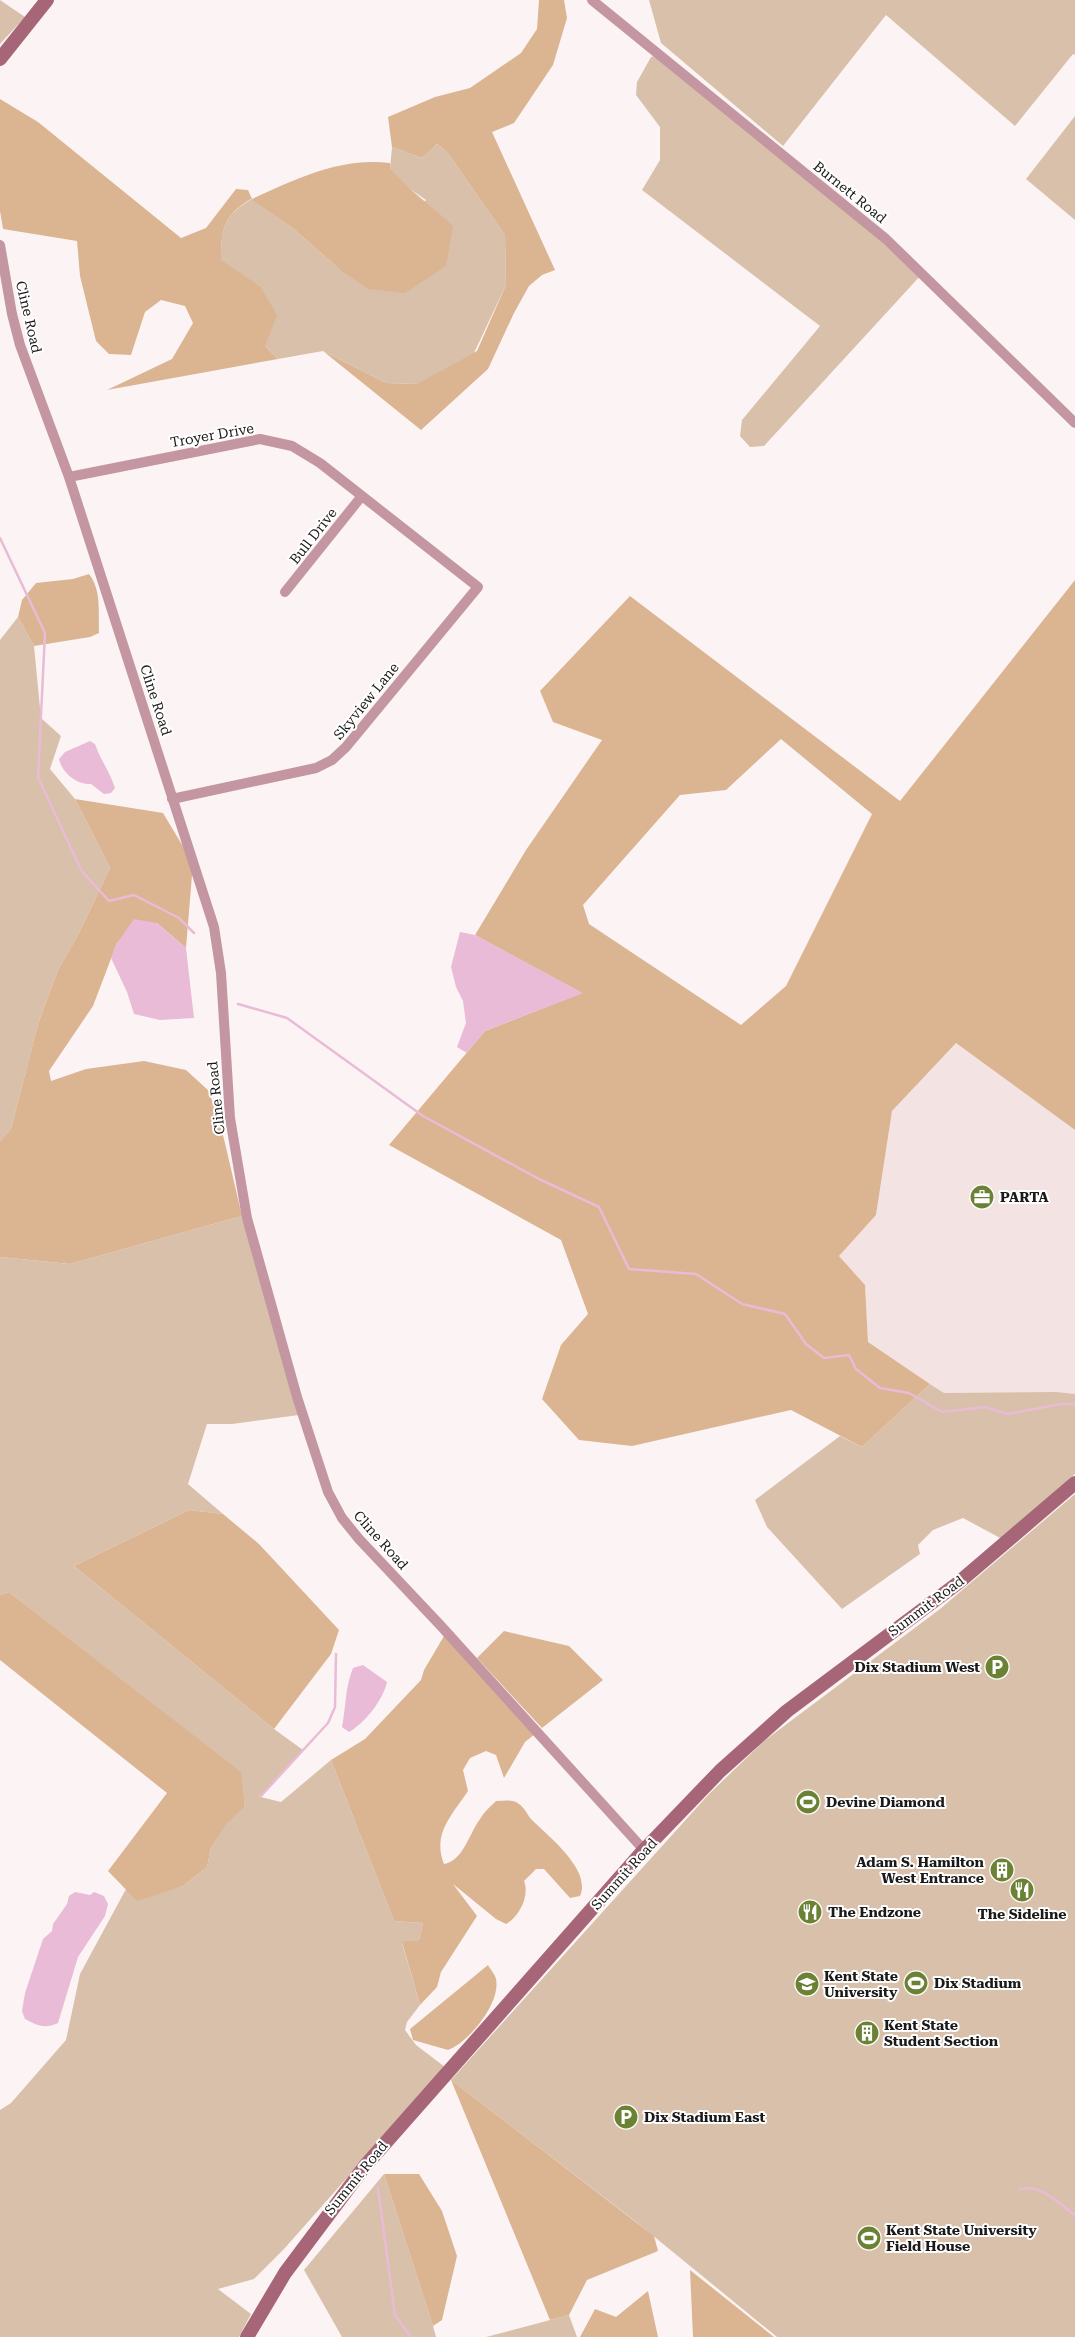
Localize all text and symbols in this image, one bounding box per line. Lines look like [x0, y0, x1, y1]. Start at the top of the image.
street label: Burnett Road [810, 158, 890, 226]
street label: Cline Road [13, 279, 45, 355]
street label: Troyer Drive [169, 420, 255, 450]
street label: Bull Drive [286, 505, 340, 567]
street label: Skyview Lane [330, 659, 402, 743]
street label: Cline Road [137, 663, 175, 737]
street label: Cline Road [204, 1061, 228, 1135]
office icon: PARTA [969, 1184, 995, 1210]
place label: PARTA [1000, 1189, 1049, 1205]
street label: Cline Road [350, 1507, 412, 1573]
street label: Summit Road [885, 1572, 967, 1640]
parking icon: Dix Stadium West [984, 1654, 1010, 1680]
place label: Dix Stadium West [854, 1659, 980, 1675]
sports icon: Devine Diamond [795, 1789, 821, 1815]
place label: Devine Diamond [826, 1794, 945, 1810]
street label: Summit Road [588, 1835, 660, 1913]
place label: Adam S. Hamilton West Entrance [856, 1854, 985, 1886]
building icon: Adam S. Hamilton West Entrance [989, 1857, 1015, 1883]
restaurant icon: The Sideline [1009, 1877, 1035, 1903]
restaurant icon: The Endzone [797, 1899, 823, 1925]
place label: The Endzone [828, 1904, 921, 1920]
place label: The Sideline [977, 1906, 1067, 1922]
place label: Kent State University [824, 1968, 898, 2000]
sports icon: Dix Stadium [903, 1970, 929, 1996]
school or university icon: Kent State University [794, 1971, 820, 1997]
place label: Dix Stadium [934, 1975, 1022, 1991]
place label: Kent State Student Section [884, 2017, 999, 2049]
building icon: Kent State Student Section [854, 2020, 880, 2046]
parking icon: Dix Stadium East [613, 2104, 639, 2130]
place label: Dix Stadium East [644, 2109, 765, 2125]
street label: Summit Road [321, 2138, 391, 2218]
place label: Kent State University Field House [886, 2222, 1037, 2254]
sports icon: Kent State University Field House [856, 2225, 882, 2251]

